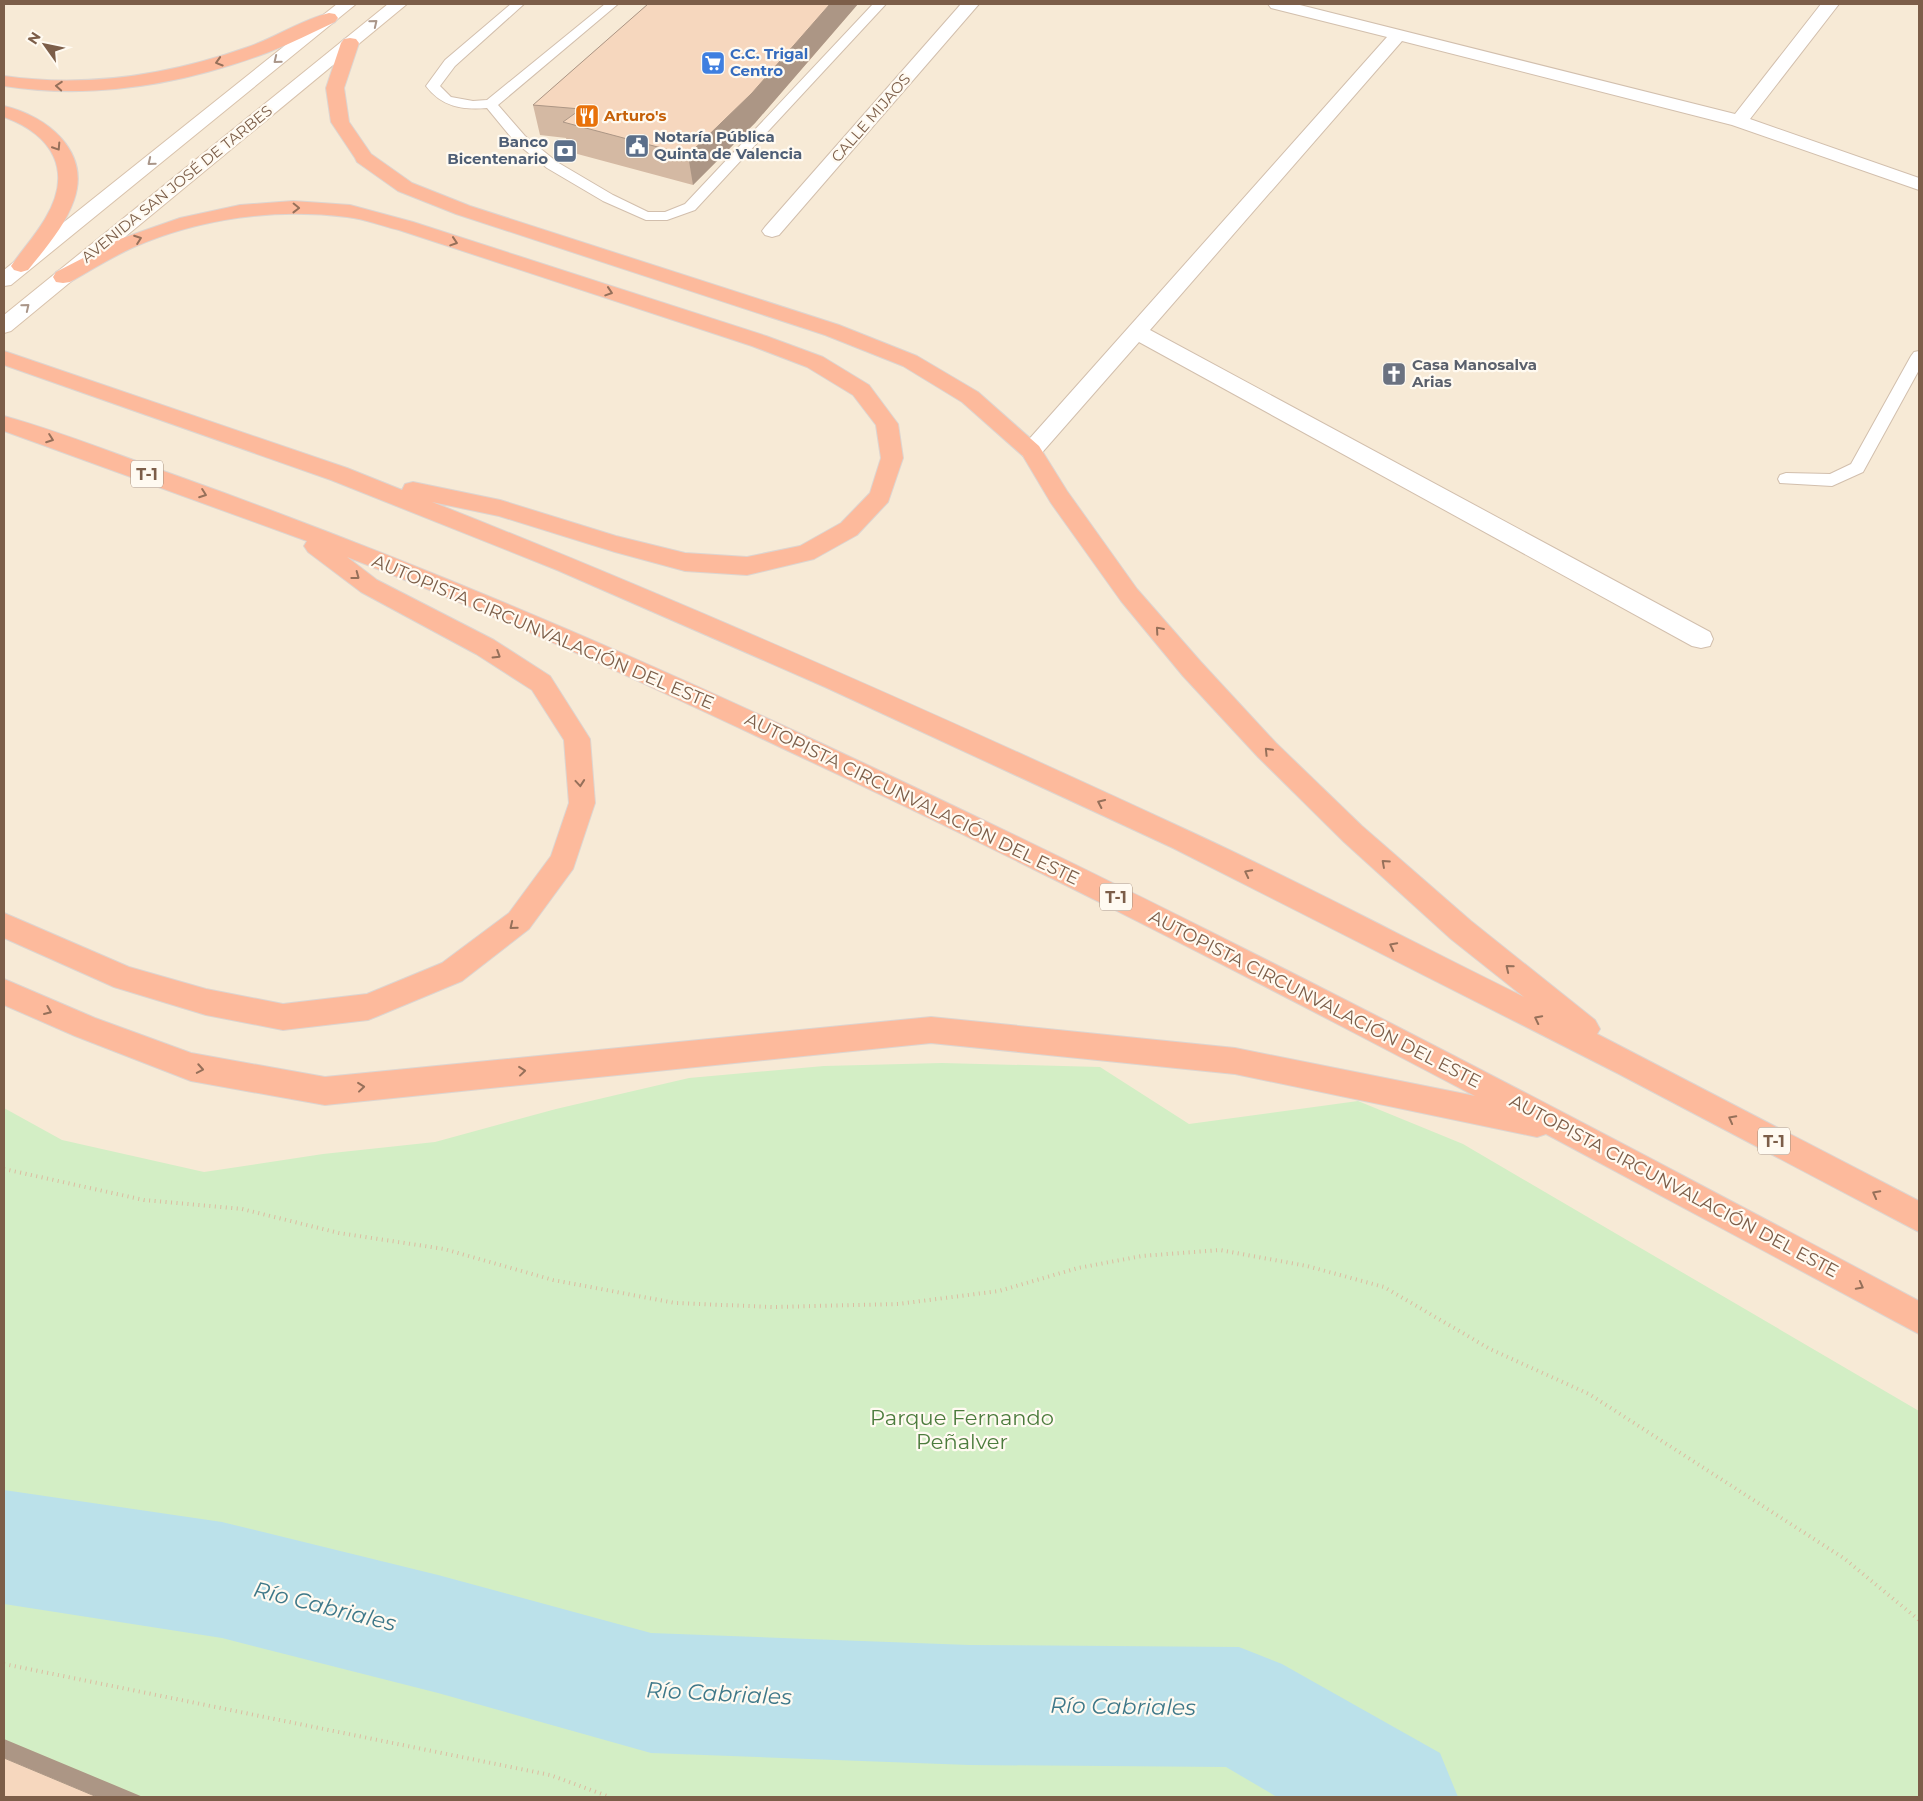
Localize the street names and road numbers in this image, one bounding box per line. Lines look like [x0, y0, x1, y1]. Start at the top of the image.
street label: CALLE MIJAOS [827, 69, 914, 166]
street label: AVENIDA SAN JOSÉ DE TARBES [77, 101, 276, 267]
road number: T-1 [131, 460, 163, 488]
street label: AUTOPISTA CIRCUNVALACIÓN DEL ESTE [369, 550, 717, 714]
street label: AUTOPISTA CIRCUNVALACIÓN DEL ESTE [741, 708, 1083, 890]
road number: T-1 [1100, 884, 1132, 910]
street label: AUTOPISTA CIRCUNVALACIÓN DEL ESTE [1146, 905, 1484, 1093]
street label: AUTOPISTA CIRCUNVALACIÓN DEL ESTE [1506, 1090, 1842, 1282]
road number: T-1 [1758, 1128, 1790, 1154]

